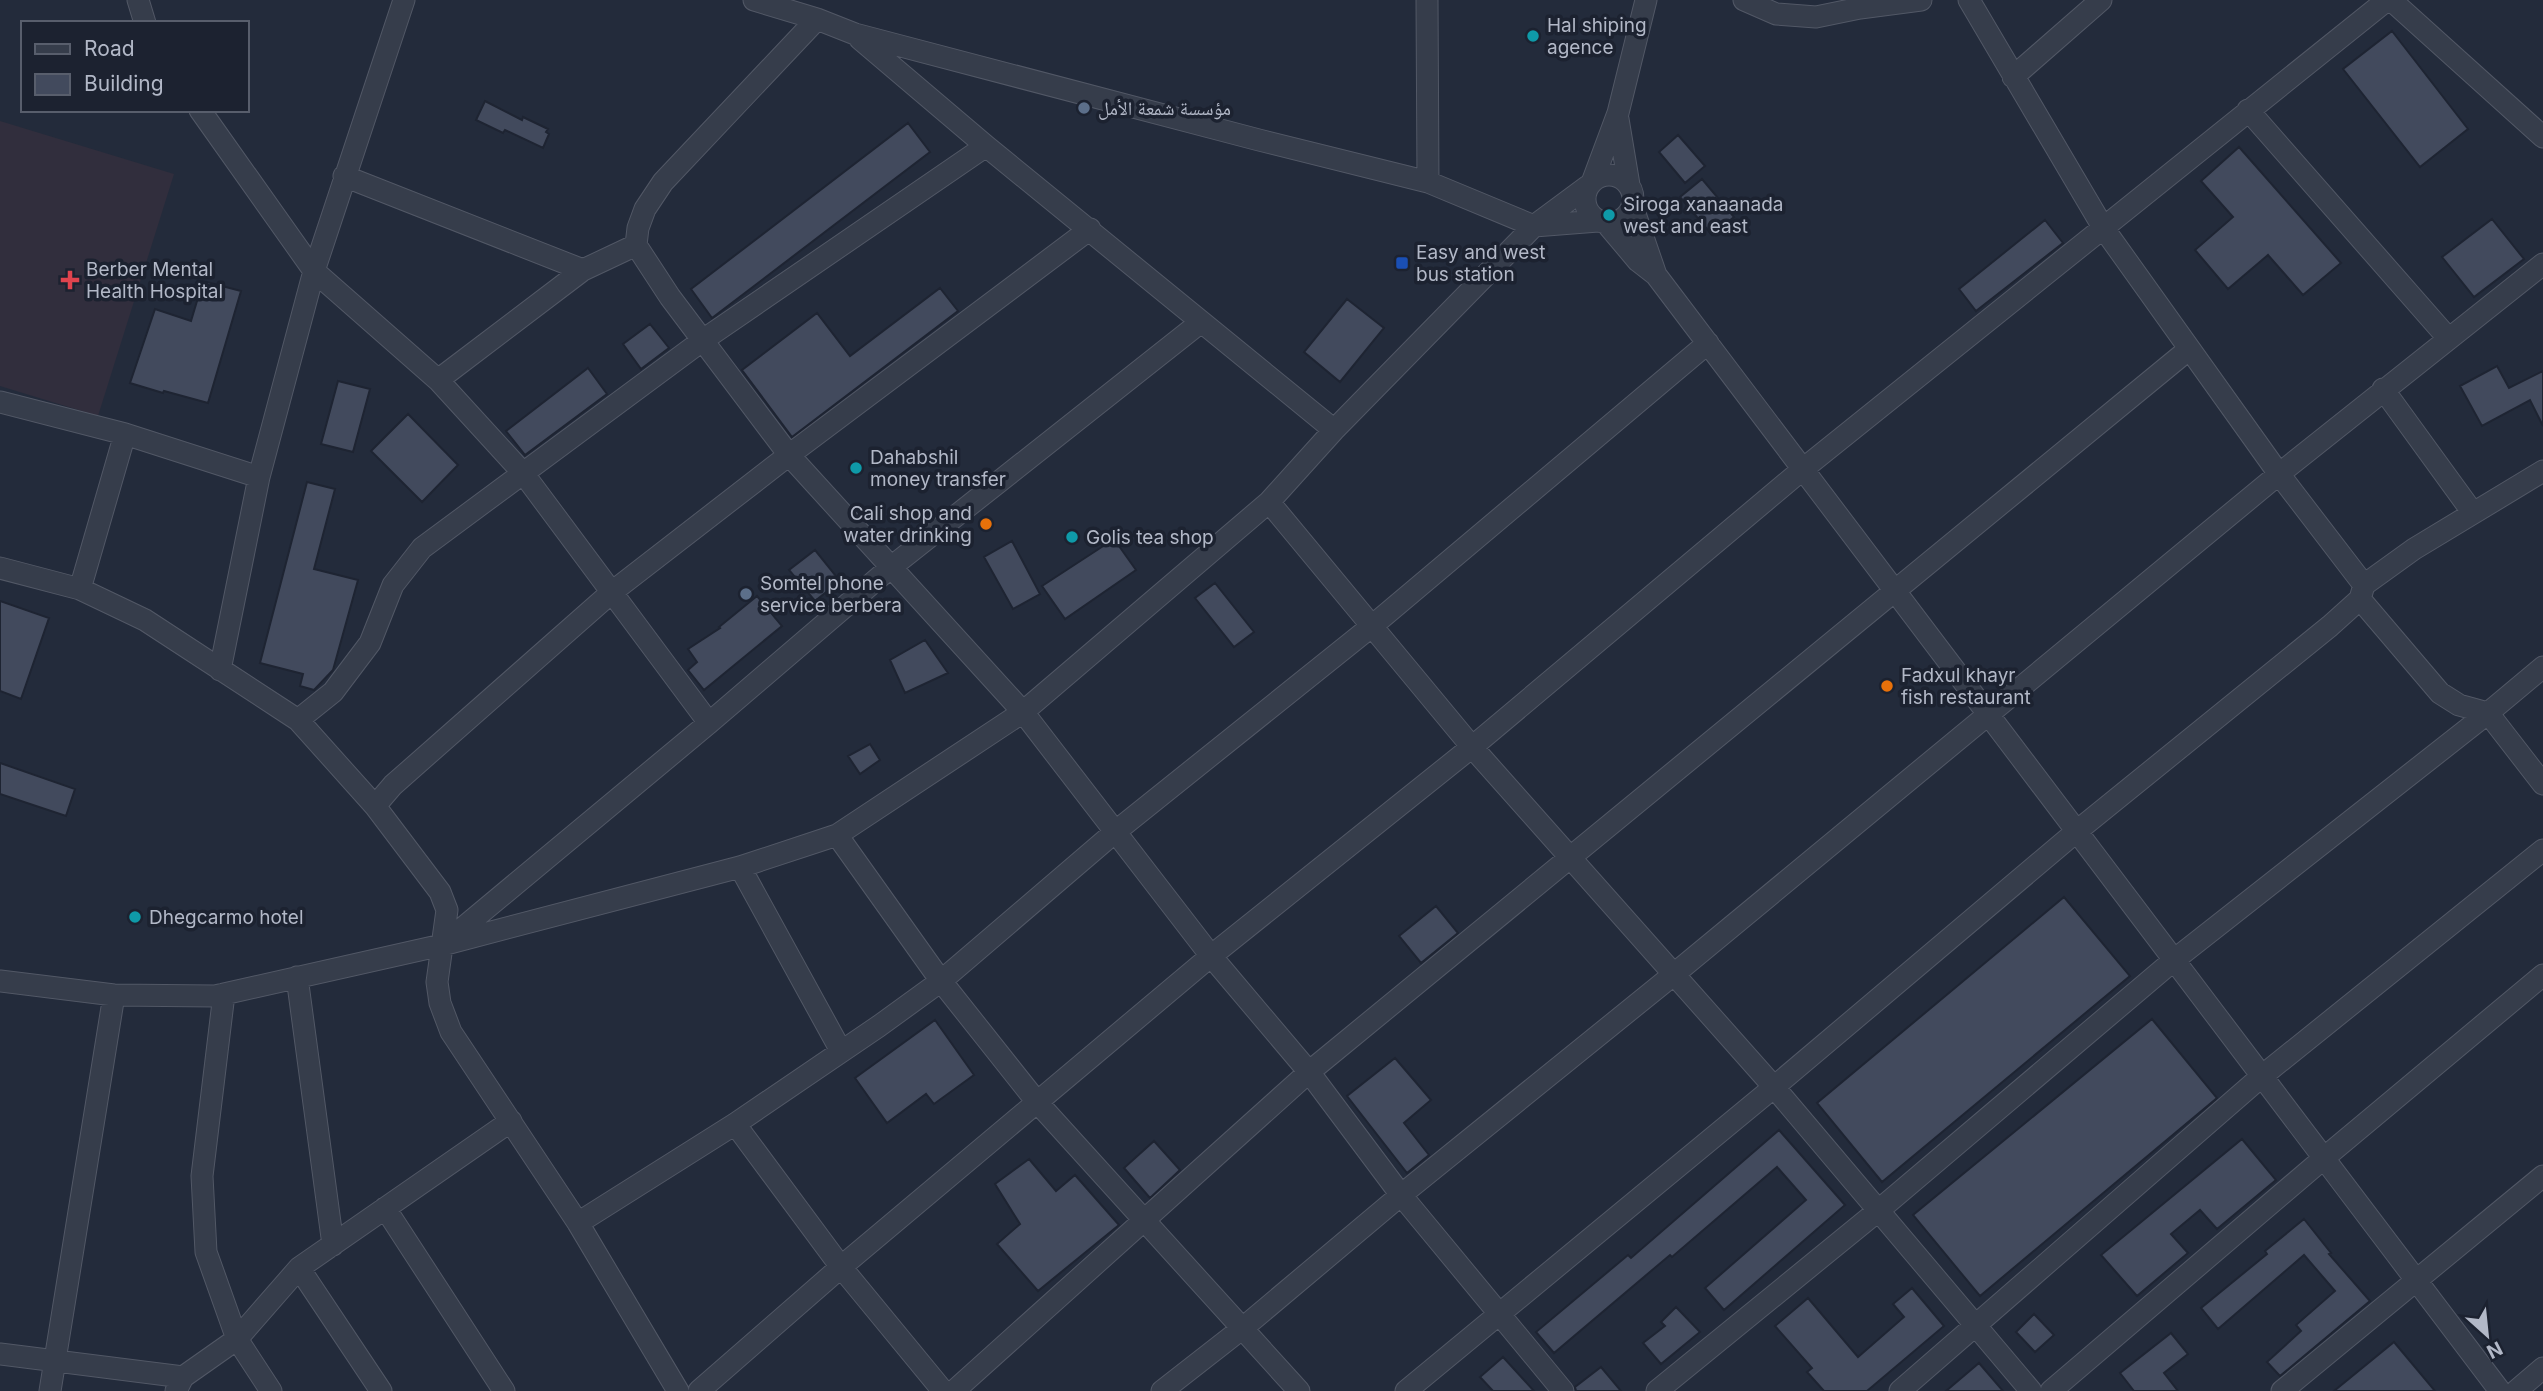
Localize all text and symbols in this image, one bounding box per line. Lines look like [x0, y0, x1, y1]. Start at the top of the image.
place label: Hal shiping agence [1547, 14, 1647, 59]
legend [21, 21, 248, 112]
marker: Hal shiping agence [1525, 28, 1541, 44]
text: Road [84, 36, 135, 61]
text: Building [84, 71, 164, 96]
place label: مؤسسة شمعة الأمل [1098, 97, 1231, 120]
marker: مؤسسة شمعة الأمل [1076, 100, 1092, 116]
place label: Siroga xanaanada west and east [1623, 193, 1784, 238]
marker: Siroga xanaanada west and east [1601, 207, 1617, 223]
place label: Easy and west bus station [1416, 241, 1546, 286]
marker: Easy and west bus station [1394, 255, 1410, 271]
place label: Berber Mental Health Hospital [86, 258, 223, 303]
marker: Berber Mental Health Hospital [60, 270, 80, 290]
place label: Dahabshil money transfer [870, 446, 1006, 491]
marker: Dahabshil money transfer [848, 460, 864, 476]
place label: Cali shop and water drinking [843, 502, 972, 547]
marker: Cali shop and water drinking [978, 516, 994, 532]
place label: Golis tea shop [1086, 526, 1214, 549]
marker: Golis tea shop [1064, 529, 1080, 545]
place label: Somtel phone service berbera [760, 572, 902, 617]
marker: Somtel phone service berbera [738, 586, 754, 602]
place label: Fadxul khayr fish restaurant [1901, 664, 2031, 709]
marker: Fadxul khayr fish restaurant [1879, 678, 1895, 694]
place label: Dhegcarmo hotel [149, 906, 304, 929]
marker: Dhegcarmo hotel [127, 909, 143, 925]
north arrow [2452, 1300, 2522, 1370]
text: N [2483, 1336, 2506, 1363]

